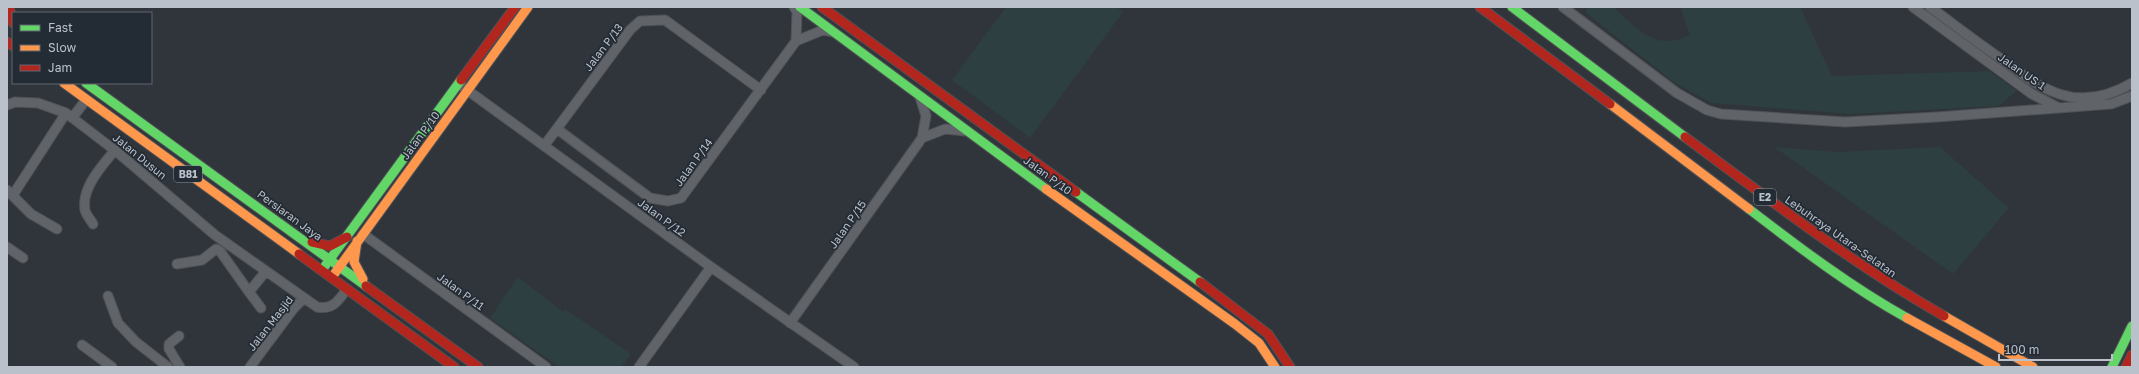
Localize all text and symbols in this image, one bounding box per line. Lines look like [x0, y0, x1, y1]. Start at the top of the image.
legend [12, 12, 152, 84]
text: Fast [48, 20, 73, 35]
street label: Jalan P/13 [581, 21, 625, 73]
text: Slow [48, 40, 76, 55]
street label: Jalan US 1 [1996, 50, 2048, 92]
text: Jam [48, 60, 72, 75]
street label: Jalan P/10 [398, 108, 442, 162]
street label: Jalan Dusun [111, 130, 169, 182]
street label: Jalan P/14 [671, 135, 715, 189]
street label: Jalan P/10 [1021, 153, 1075, 197]
road number: B81 [174, 166, 202, 182]
street label: Persiaran Jaya [255, 187, 325, 243]
road number: E2 [1754, 189, 1776, 205]
street label: Lebuhraya Utara–Selatan [1783, 193, 1899, 279]
street label: Jalan P/12 [636, 195, 688, 239]
street label: Jalan P/15 [826, 197, 868, 251]
street label: Jalan P/11 [435, 270, 487, 312]
street label: Jalan Masjid [245, 293, 295, 353]
scale bar [1999, 336, 2112, 362]
text: 100 m [2005, 342, 2039, 357]

